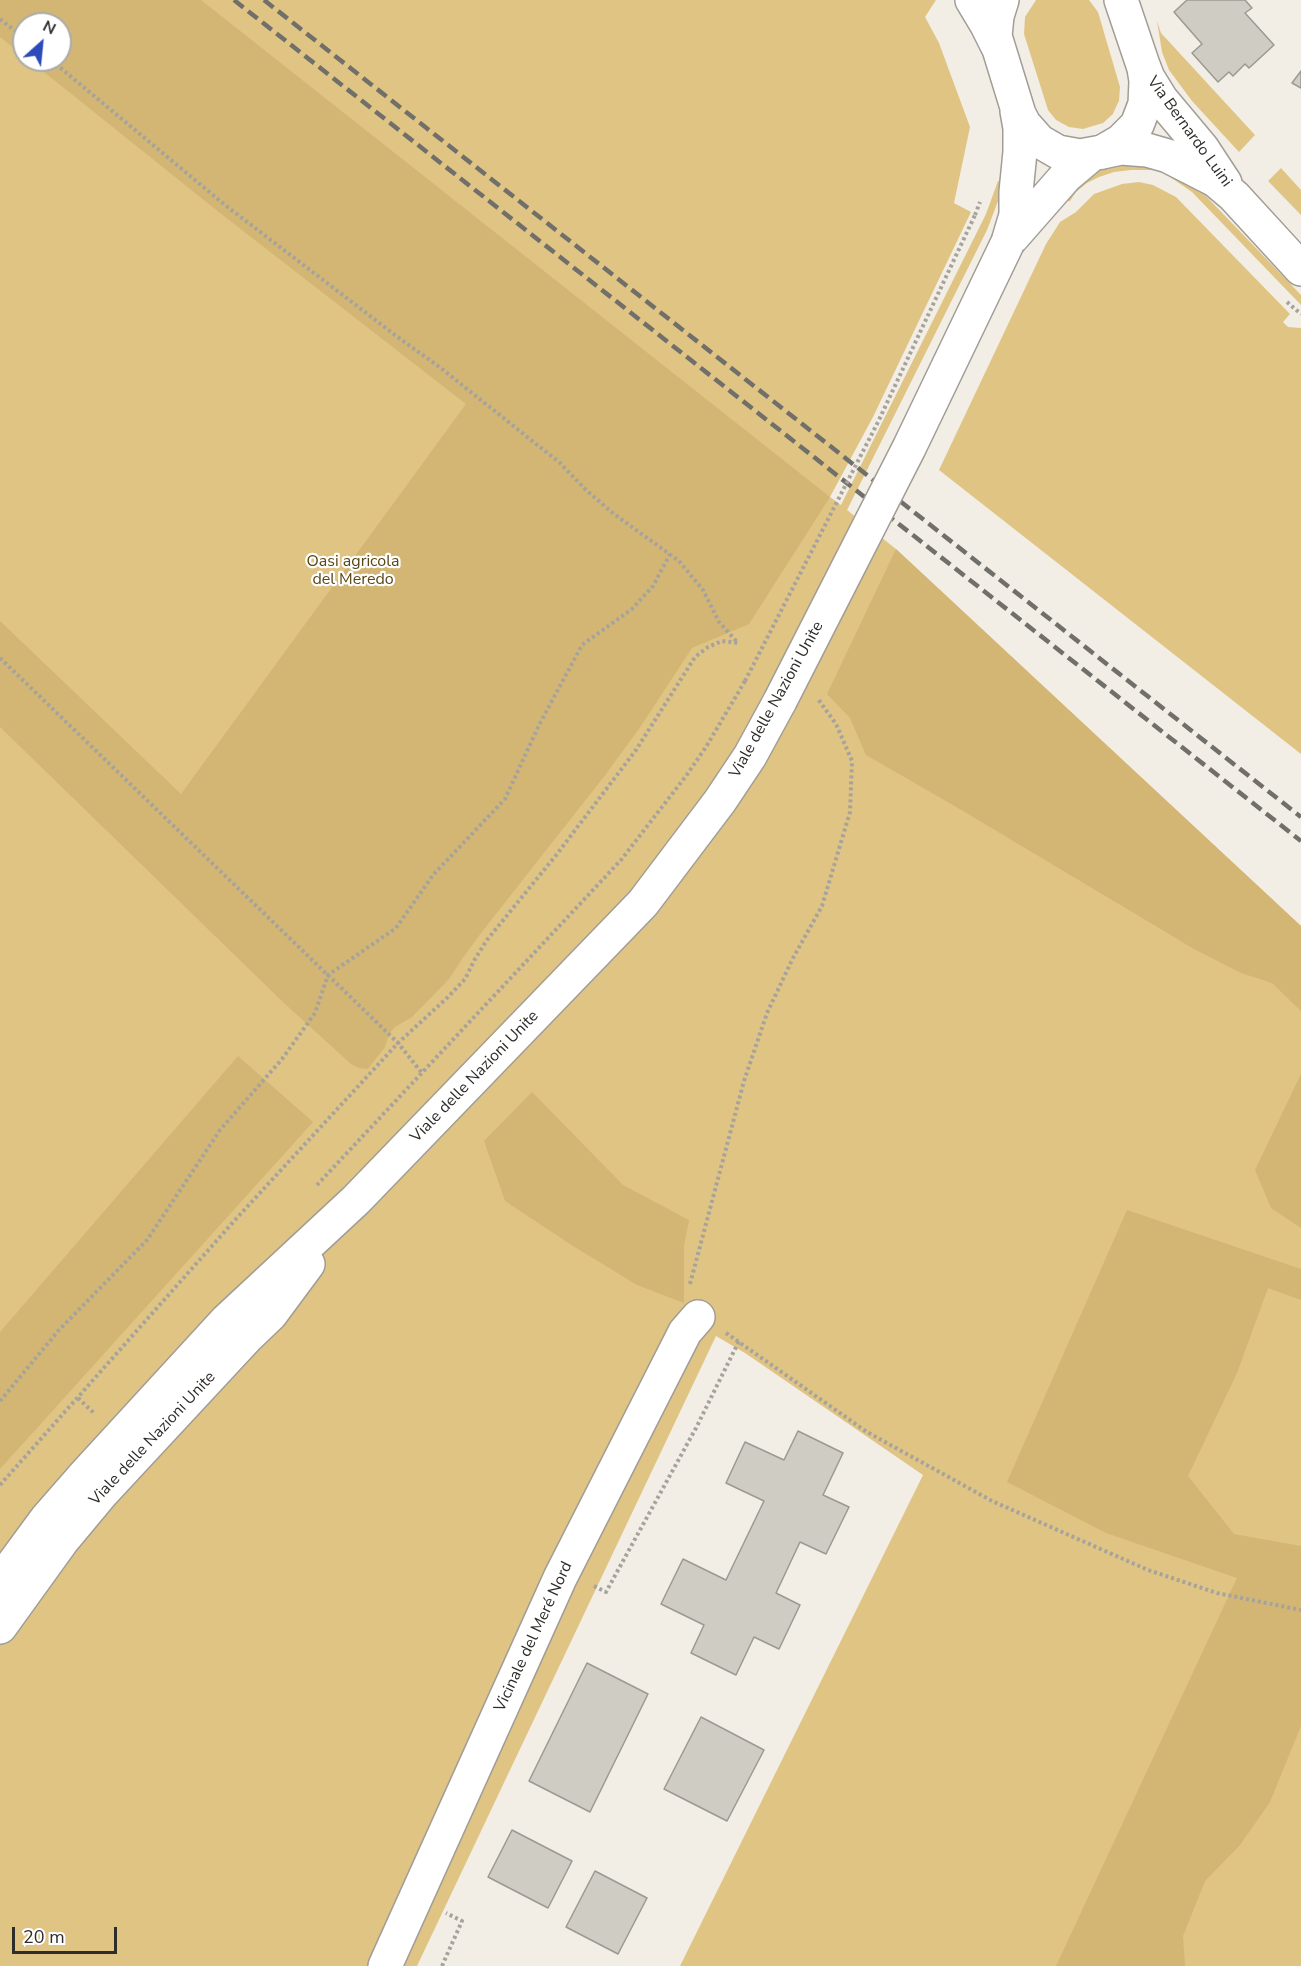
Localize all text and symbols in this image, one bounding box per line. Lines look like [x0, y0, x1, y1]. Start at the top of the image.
north arrow [12, 12, 72, 72]
text: N [39, 15, 60, 40]
street label: Via Bernardo Luini [1142, 73, 1236, 191]
park label: Oasi agricola del Meredo [307, 552, 399, 590]
street label: Viale delle Nazioni Unite [726, 618, 828, 782]
street label: Viale delle Nazioni Unite [407, 1007, 543, 1147]
street label: Viale delle Nazioni Unite [86, 1368, 220, 1510]
street label: Vicinale del Meré Nord [491, 1559, 577, 1715]
scale bar [15, 1915, 120, 1953]
text: 20 m [23, 1925, 65, 1949]

